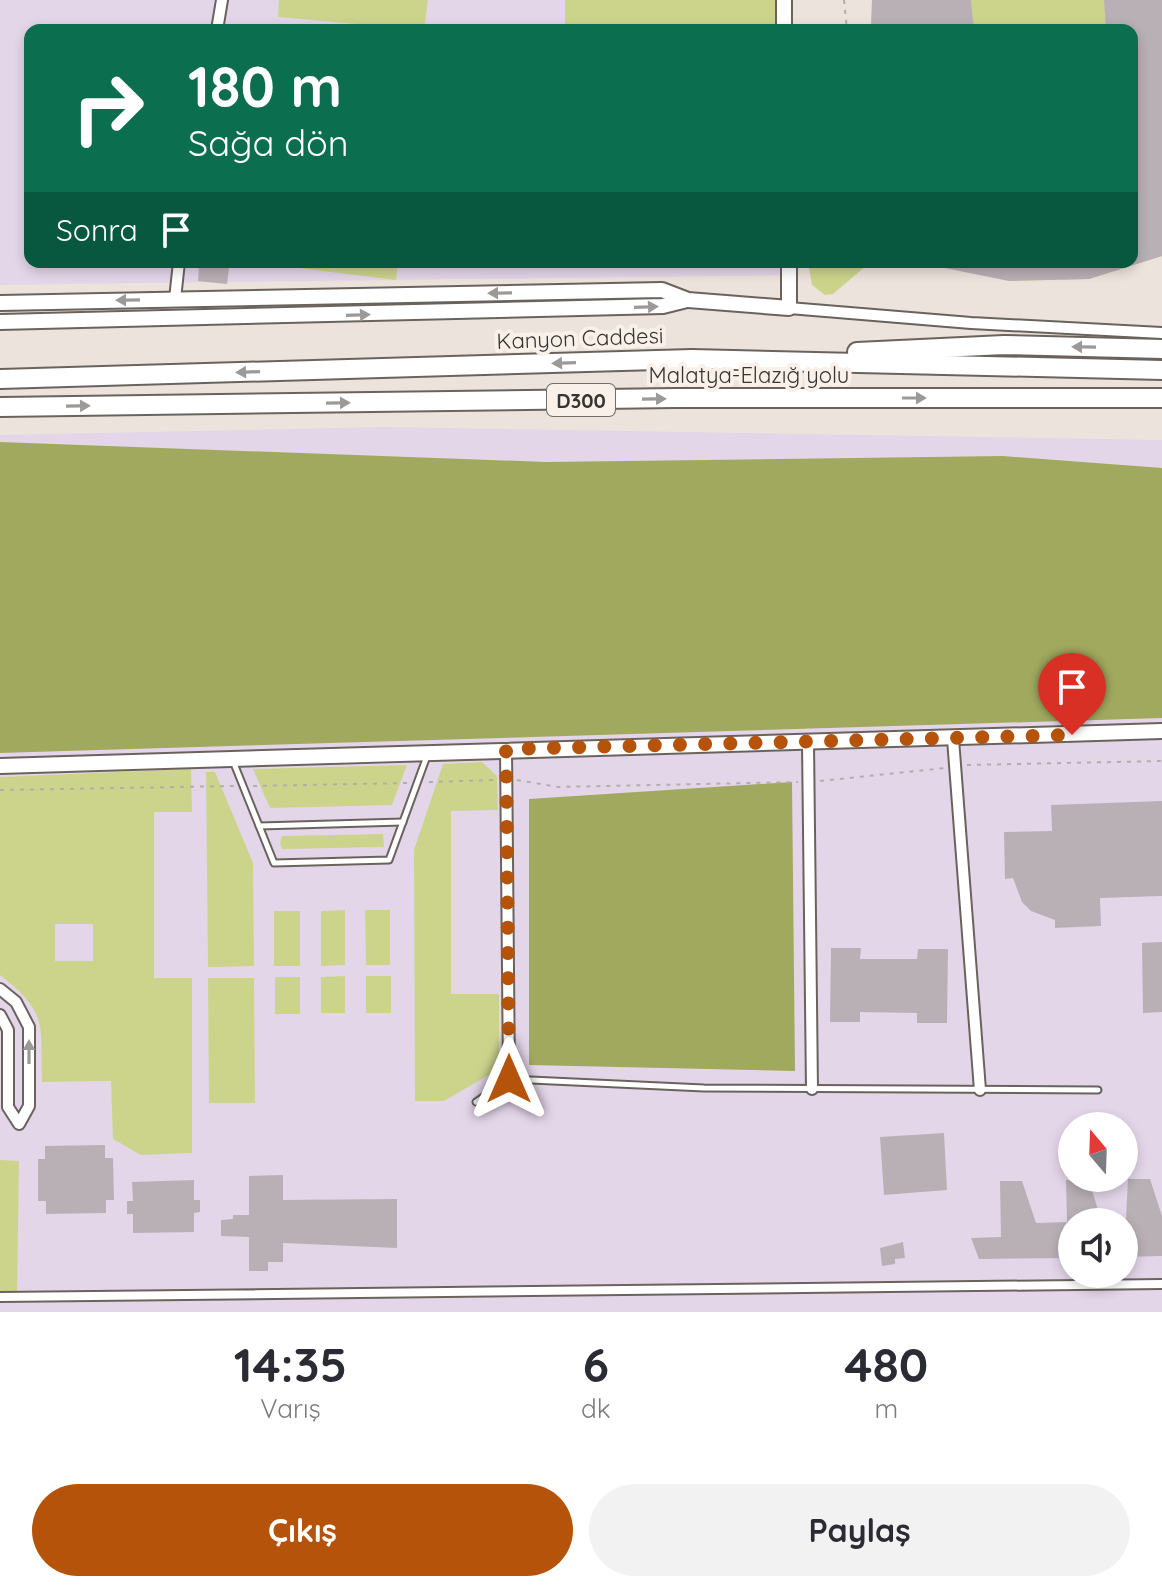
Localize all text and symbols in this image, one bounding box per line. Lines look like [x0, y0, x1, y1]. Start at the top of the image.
text: 180 m [188, 51, 342, 121]
icon: right [56, 56, 160, 160]
text: Sağa dön [188, 120, 349, 165]
icon: arrive [154, 208, 198, 252]
text: Sonra [56, 211, 138, 249]
one-way arrow [487, 287, 512, 300]
one-way arrow [115, 294, 140, 307]
one-way arrow [634, 300, 659, 313]
one-way arrow [346, 309, 371, 321]
street label: Kanyon Caddesi [496, 321, 664, 355]
one-way arrow [1071, 341, 1096, 354]
one-way arrow [551, 356, 576, 369]
street label: Malatya-Elazığ yolu [649, 361, 849, 389]
one-way arrow [235, 366, 260, 378]
road number: D300 [547, 384, 615, 416]
one-way arrow [902, 392, 927, 404]
one-way arrow [642, 393, 667, 405]
one-way arrow [326, 397, 351, 409]
one-way arrow [66, 400, 91, 412]
pin [1038, 653, 1106, 735]
icon: arrive [1050, 665, 1094, 709]
position arrow [467, 1037, 551, 1121]
one-way arrow [23, 1039, 35, 1064]
north arrow [1058, 1112, 1138, 1192]
map controls [1058, 1112, 1138, 1288]
button: sound [1058, 1208, 1138, 1288]
text: 14:35 [234, 1334, 347, 1394]
text: 6 [582, 1334, 609, 1394]
text: 480 [844, 1334, 928, 1394]
text: Varış [260, 1392, 321, 1425]
text: dk [581, 1392, 611, 1425]
text: m [874, 1392, 898, 1425]
button: Çıkış [32, 1484, 573, 1576]
button: Paylaş [589, 1484, 1130, 1576]

